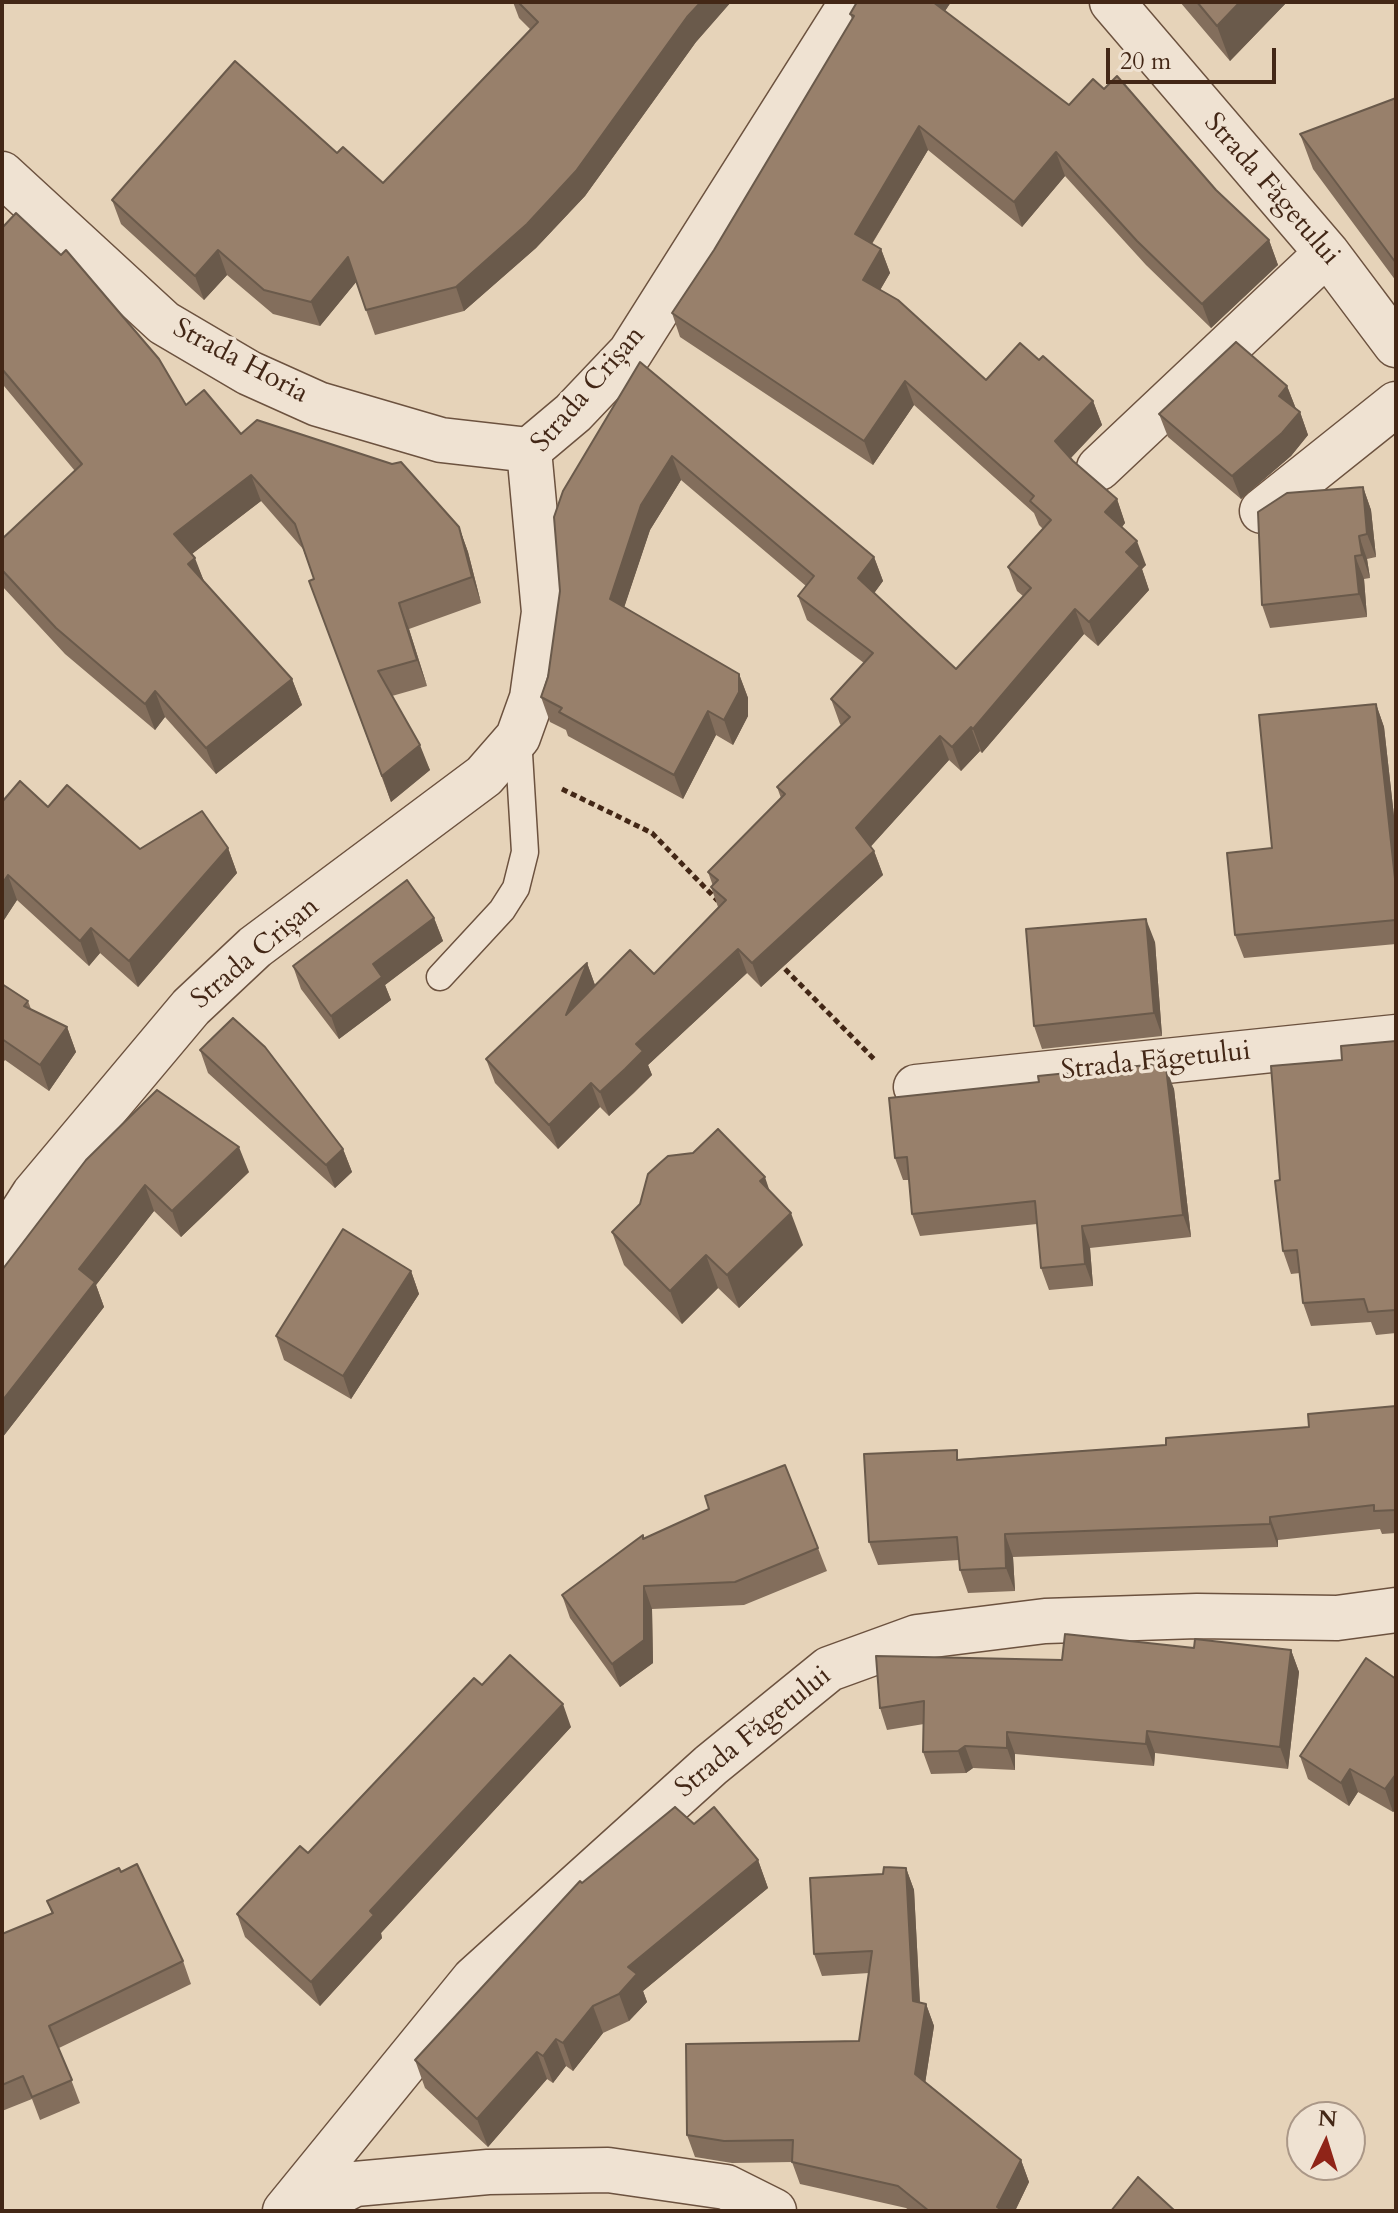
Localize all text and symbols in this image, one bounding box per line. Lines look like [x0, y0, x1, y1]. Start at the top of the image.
scale bar [1110, 32, 1280, 82]
text: 20 m [1120, 45, 1171, 78]
street label: Strada Făgetului [1196, 107, 1346, 273]
street label: Strada Horia [167, 312, 313, 412]
street label: Strada Crișan [525, 320, 653, 460]
street label: Strada Crișan [185, 891, 327, 1017]
street label: Strada Făgetului [1059, 1035, 1253, 1089]
street label: Strada Făgetului [669, 1660, 839, 1806]
north arrow [1286, 2101, 1366, 2181]
text: N [1317, 2103, 1338, 2135]

